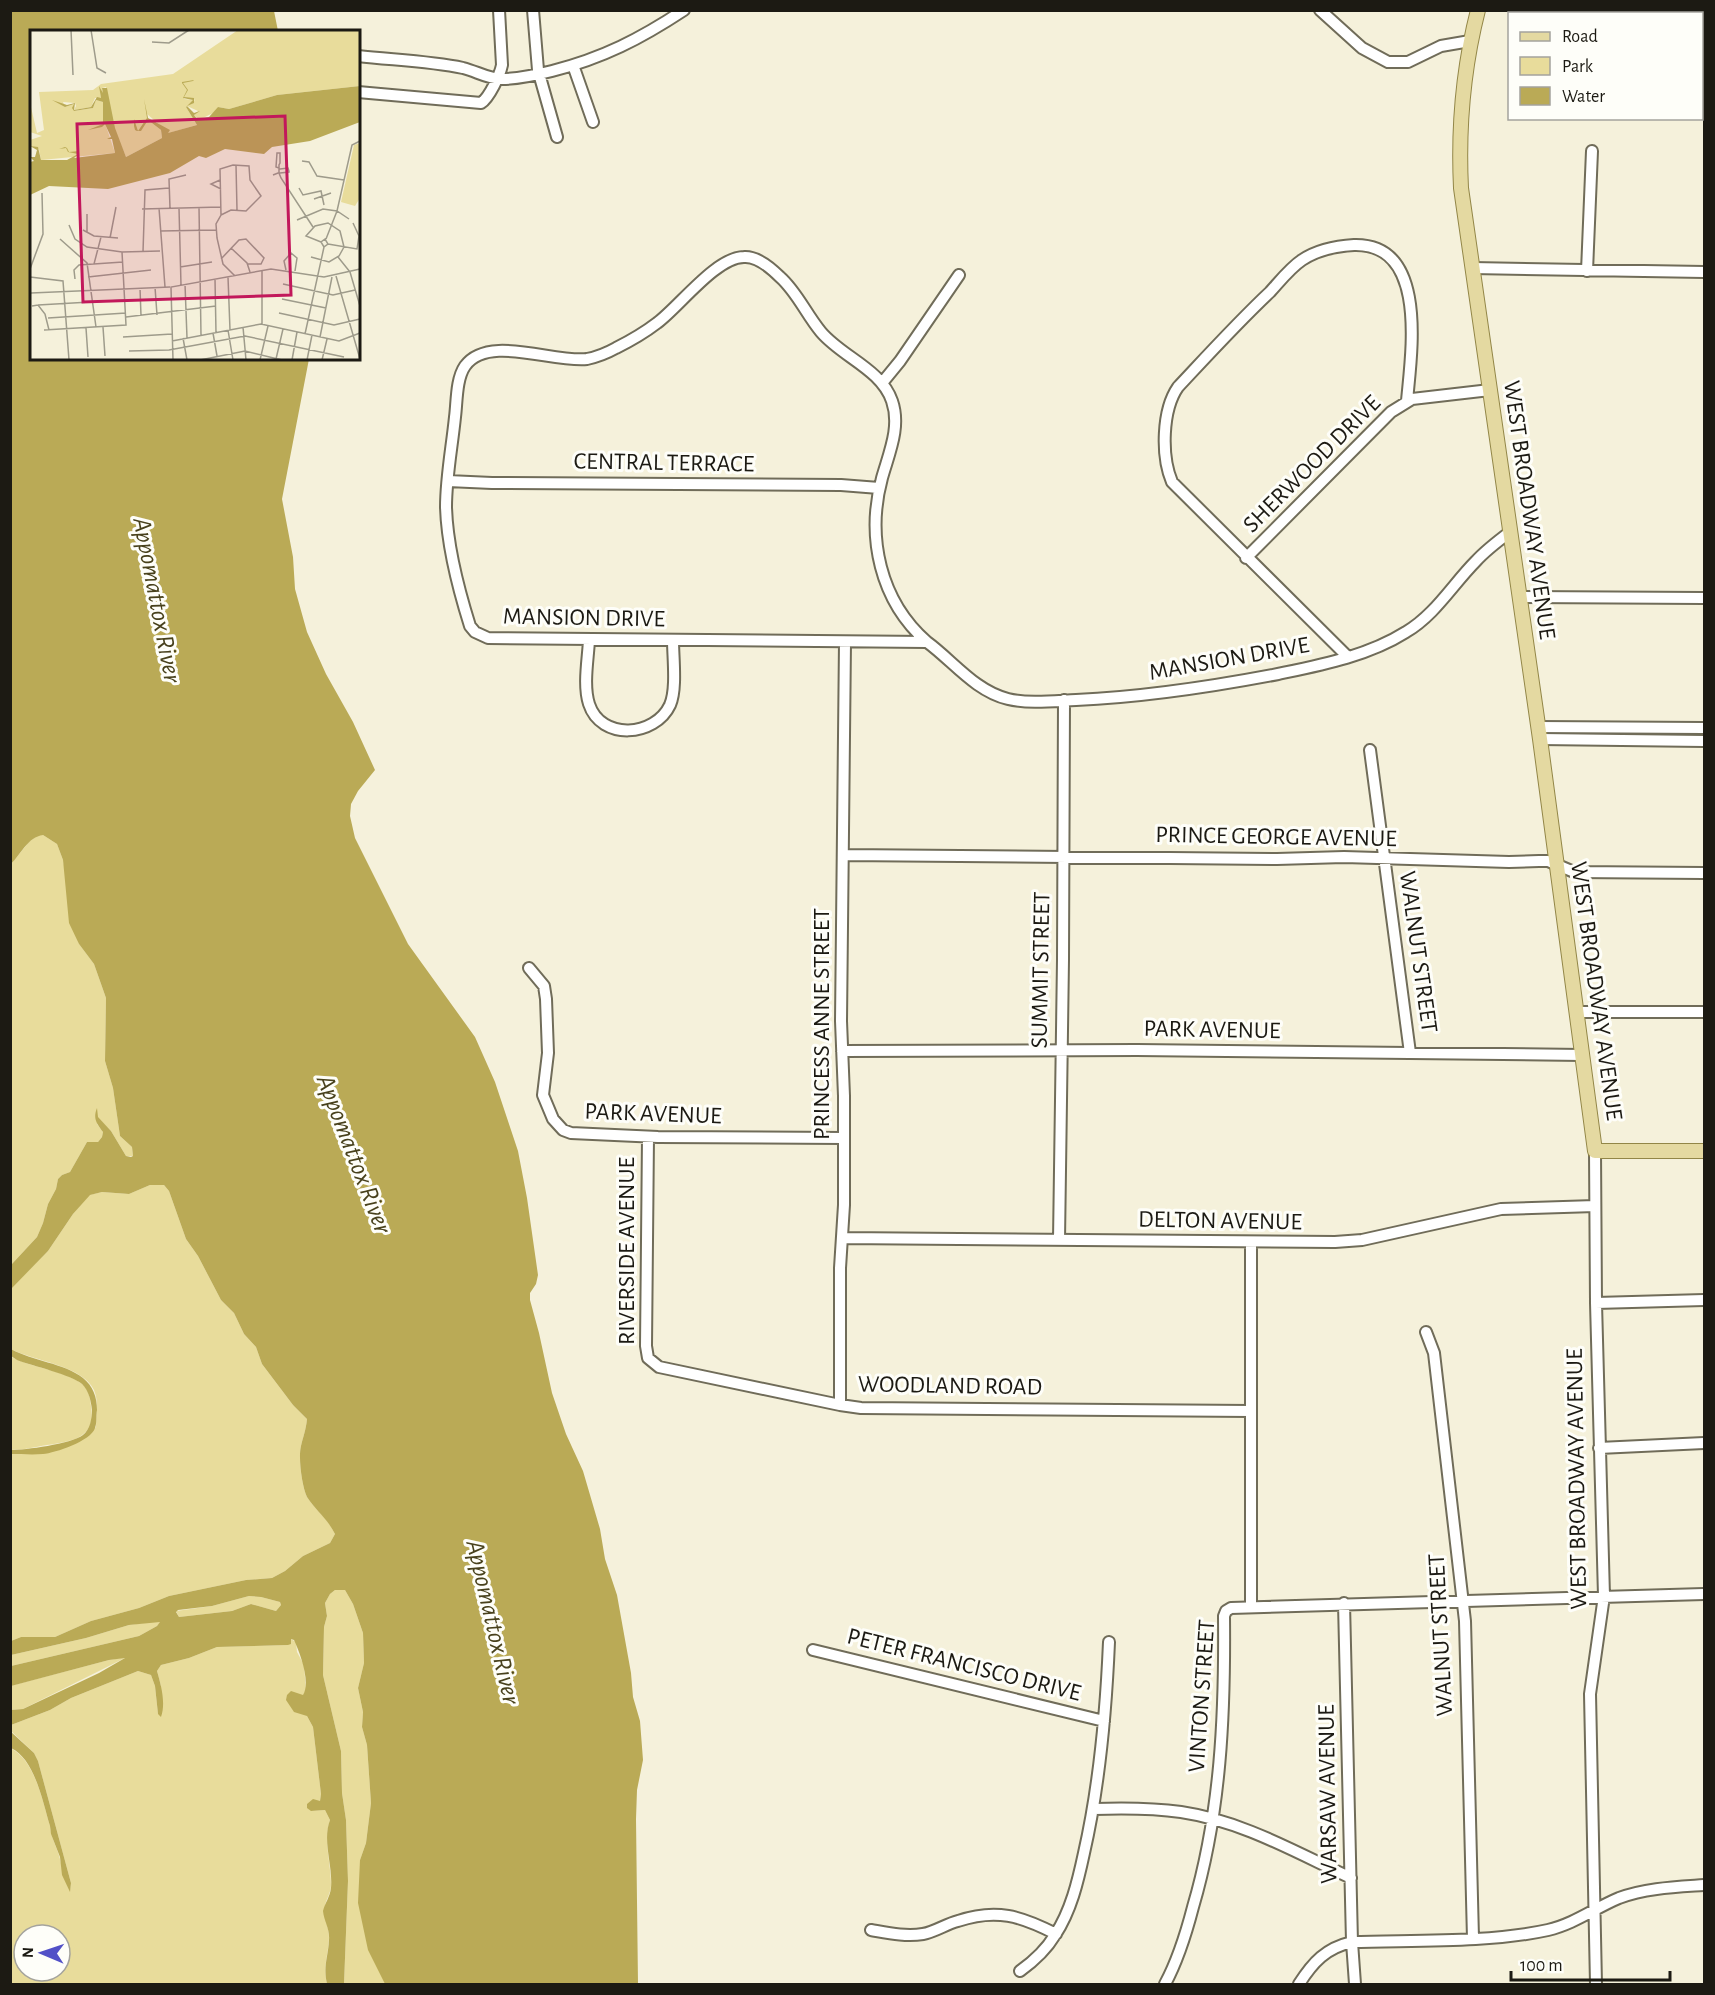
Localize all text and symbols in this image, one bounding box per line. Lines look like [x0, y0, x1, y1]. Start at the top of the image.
legend [1508, 12, 1703, 120]
text: Road [1562, 28, 1598, 46]
inset map [30, 30, 360, 360]
text: Park [1562, 58, 1594, 76]
text: Water [1562, 88, 1605, 106]
street label: WEST BROADWAY AVENUE [1499, 379, 1559, 641]
street label: SHERWOOD DRIVE [1239, 391, 1385, 537]
street label: CENTRAL TERRACE [574, 449, 755, 477]
water label: Appomattox River [128, 514, 186, 686]
street label: MANSION DRIVE [503, 605, 666, 631]
street label: MANSION DRIVE [1147, 633, 1311, 685]
street label: PRINCE GEORGE AVENUE [1155, 823, 1397, 851]
street label: WEST BROADWAY AVENUE [1566, 860, 1626, 1122]
street label: WALNUT STREET [1395, 870, 1441, 1035]
street label: SUMMIT STREET [1028, 891, 1054, 1049]
street label: PRINCESS ANNE STREET [810, 908, 834, 1140]
street label: PARK AVENUE [1143, 1017, 1281, 1043]
water label: Appomattox River [311, 1070, 397, 1238]
street label: PARK AVENUE [584, 1100, 722, 1128]
street label: RIVERSIDE AVENUE [615, 1157, 639, 1345]
street label: DELTON AVENUE [1138, 1208, 1302, 1234]
street label: WEST BROADWAY AVENUE [1563, 1348, 1591, 1610]
street label: WOODLAND ROAD [858, 1372, 1042, 1400]
water label: Appomattox River [461, 1536, 525, 1708]
street label: WALNUT STREET [1425, 1553, 1457, 1717]
street label: VINTON STREET [1185, 1618, 1219, 1773]
street label: PETER FRANCISCO DRIVE [845, 1624, 1084, 1706]
street label: WARSAW AVENUE [1314, 1704, 1342, 1884]
north arrow [12, 1923, 72, 1983]
scale bar [1511, 1944, 1670, 1982]
text: N [20, 1947, 36, 1958]
text: 100 m [1520, 1957, 1563, 1975]

